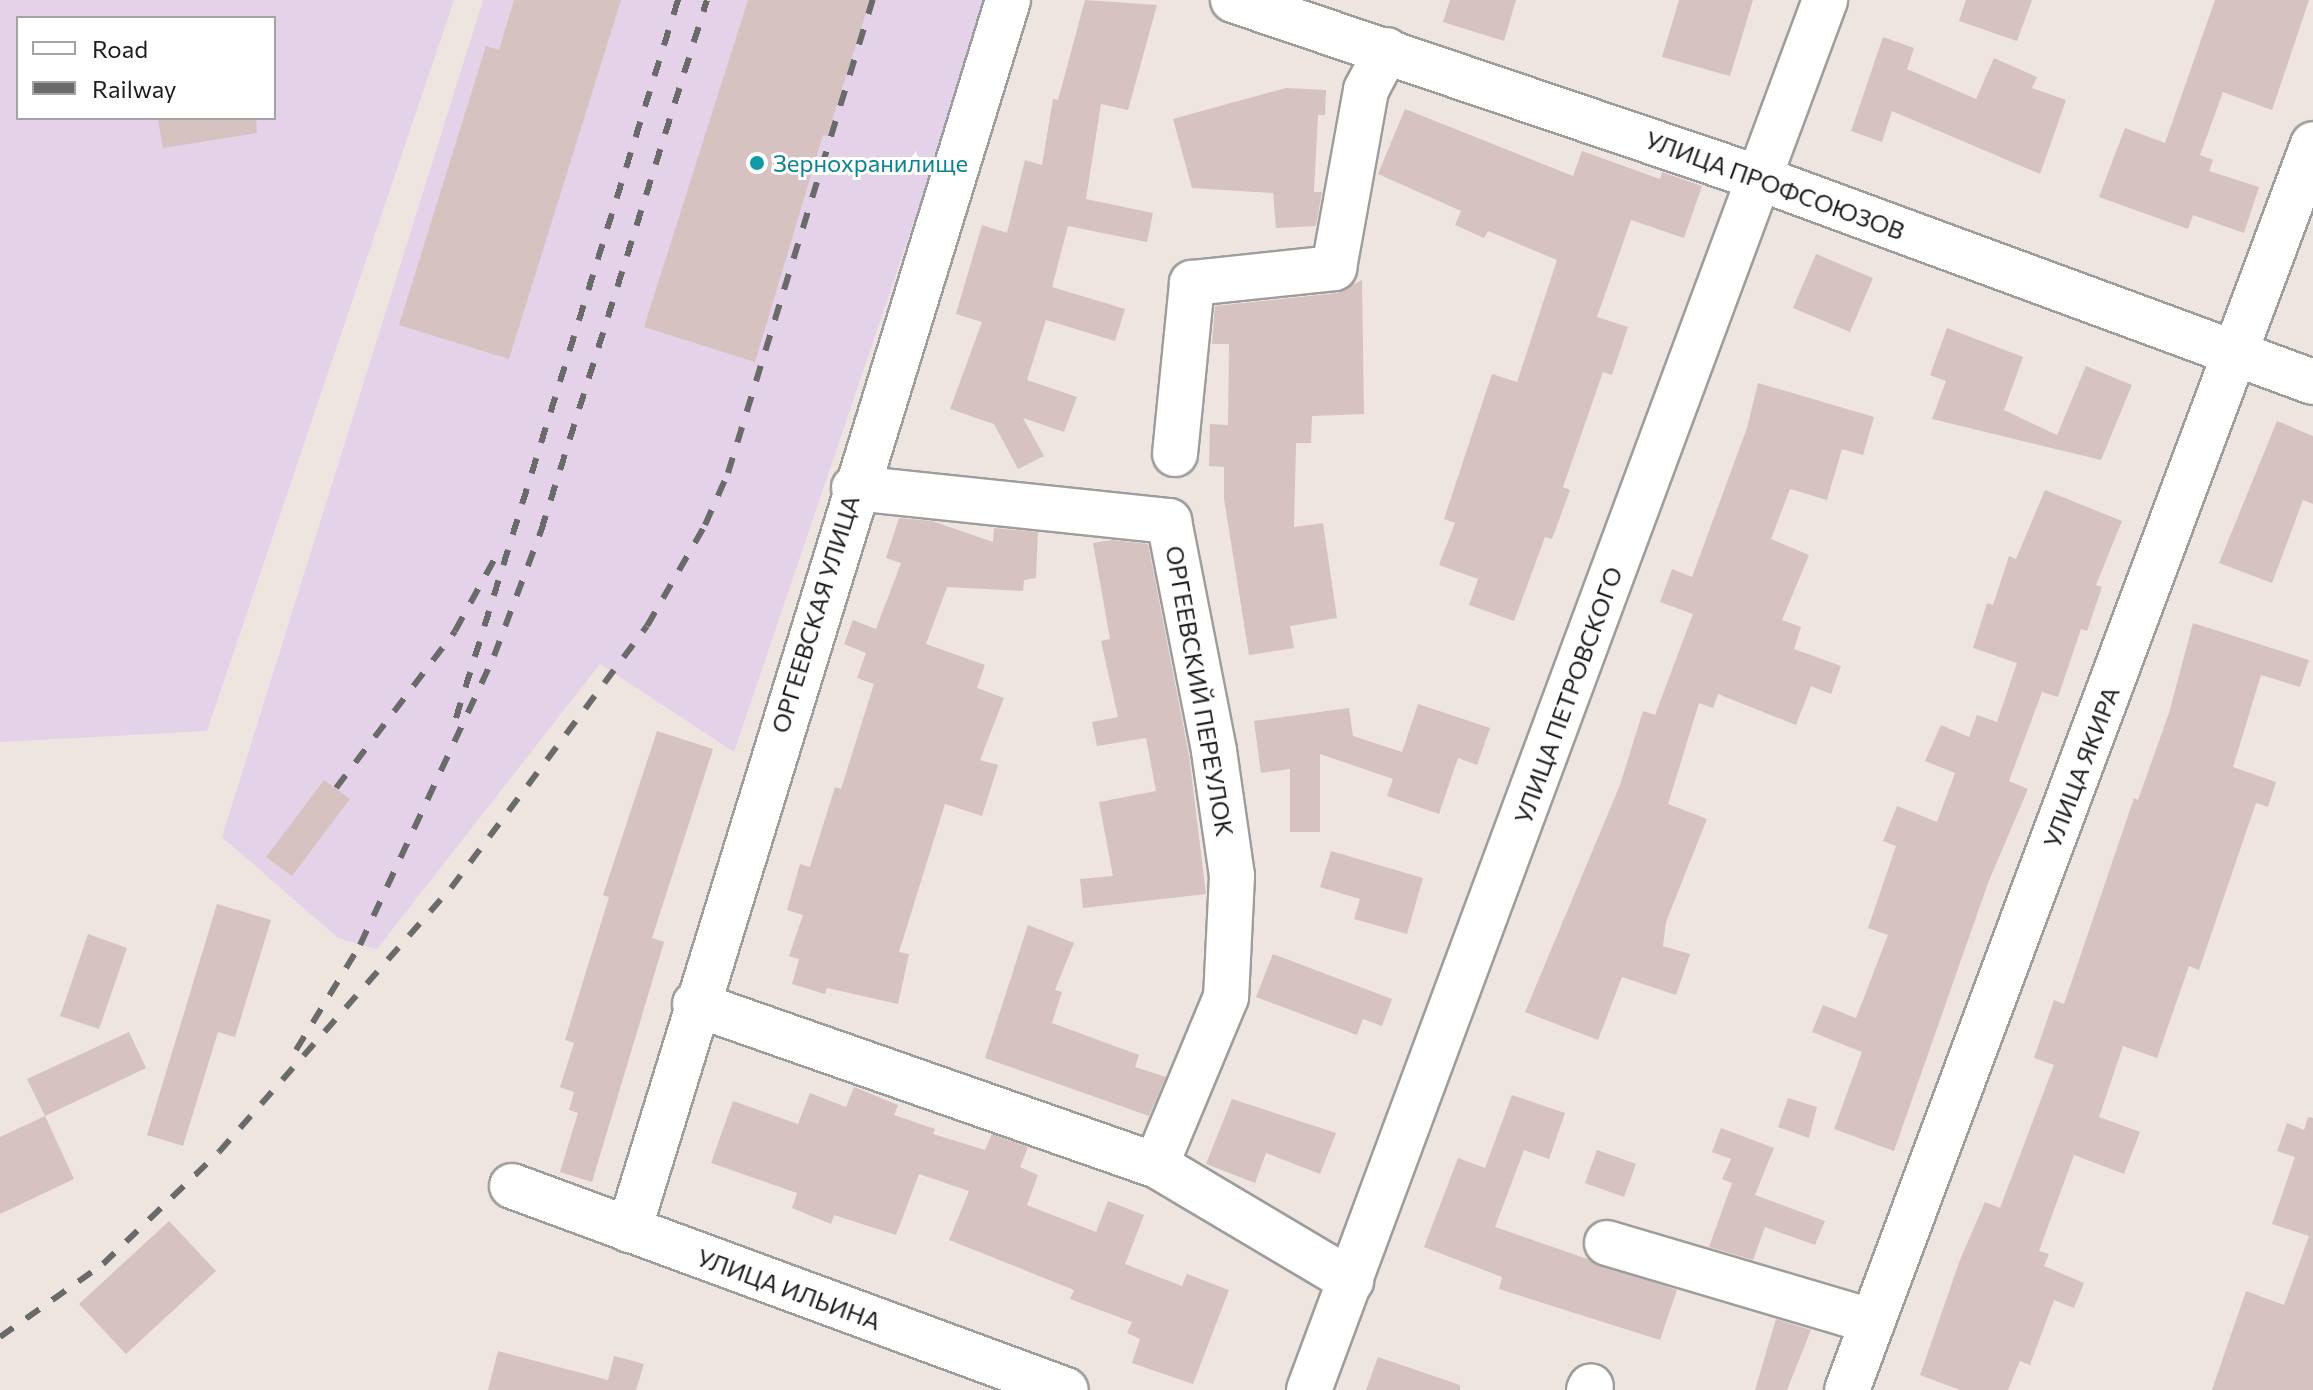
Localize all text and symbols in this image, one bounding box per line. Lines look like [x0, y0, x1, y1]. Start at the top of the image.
legend [16, 16, 276, 120]
text: Road [92, 34, 148, 63]
text: Railway [92, 74, 177, 103]
street label: УЛИЦА ПРОФСОЮЗОВ [1642, 125, 1908, 245]
place label: Зернохранилище [773, 149, 968, 177]
marker: Зернохранилище [748, 154, 766, 172]
street label: ОРГЕЕВСКАЯ УЛИЦА [765, 492, 865, 736]
street label: ОРГЕЕВСКИЙ ПЕРЕУЛОК [1160, 543, 1240, 839]
street label: УЛИЦА ПЕТРОВСКОГО [1508, 563, 1628, 827]
street label: УЛИЦА ЯКИРА [2037, 682, 2125, 852]
street label: УЛИЦА ИЛЬИНА [693, 1242, 885, 1336]

